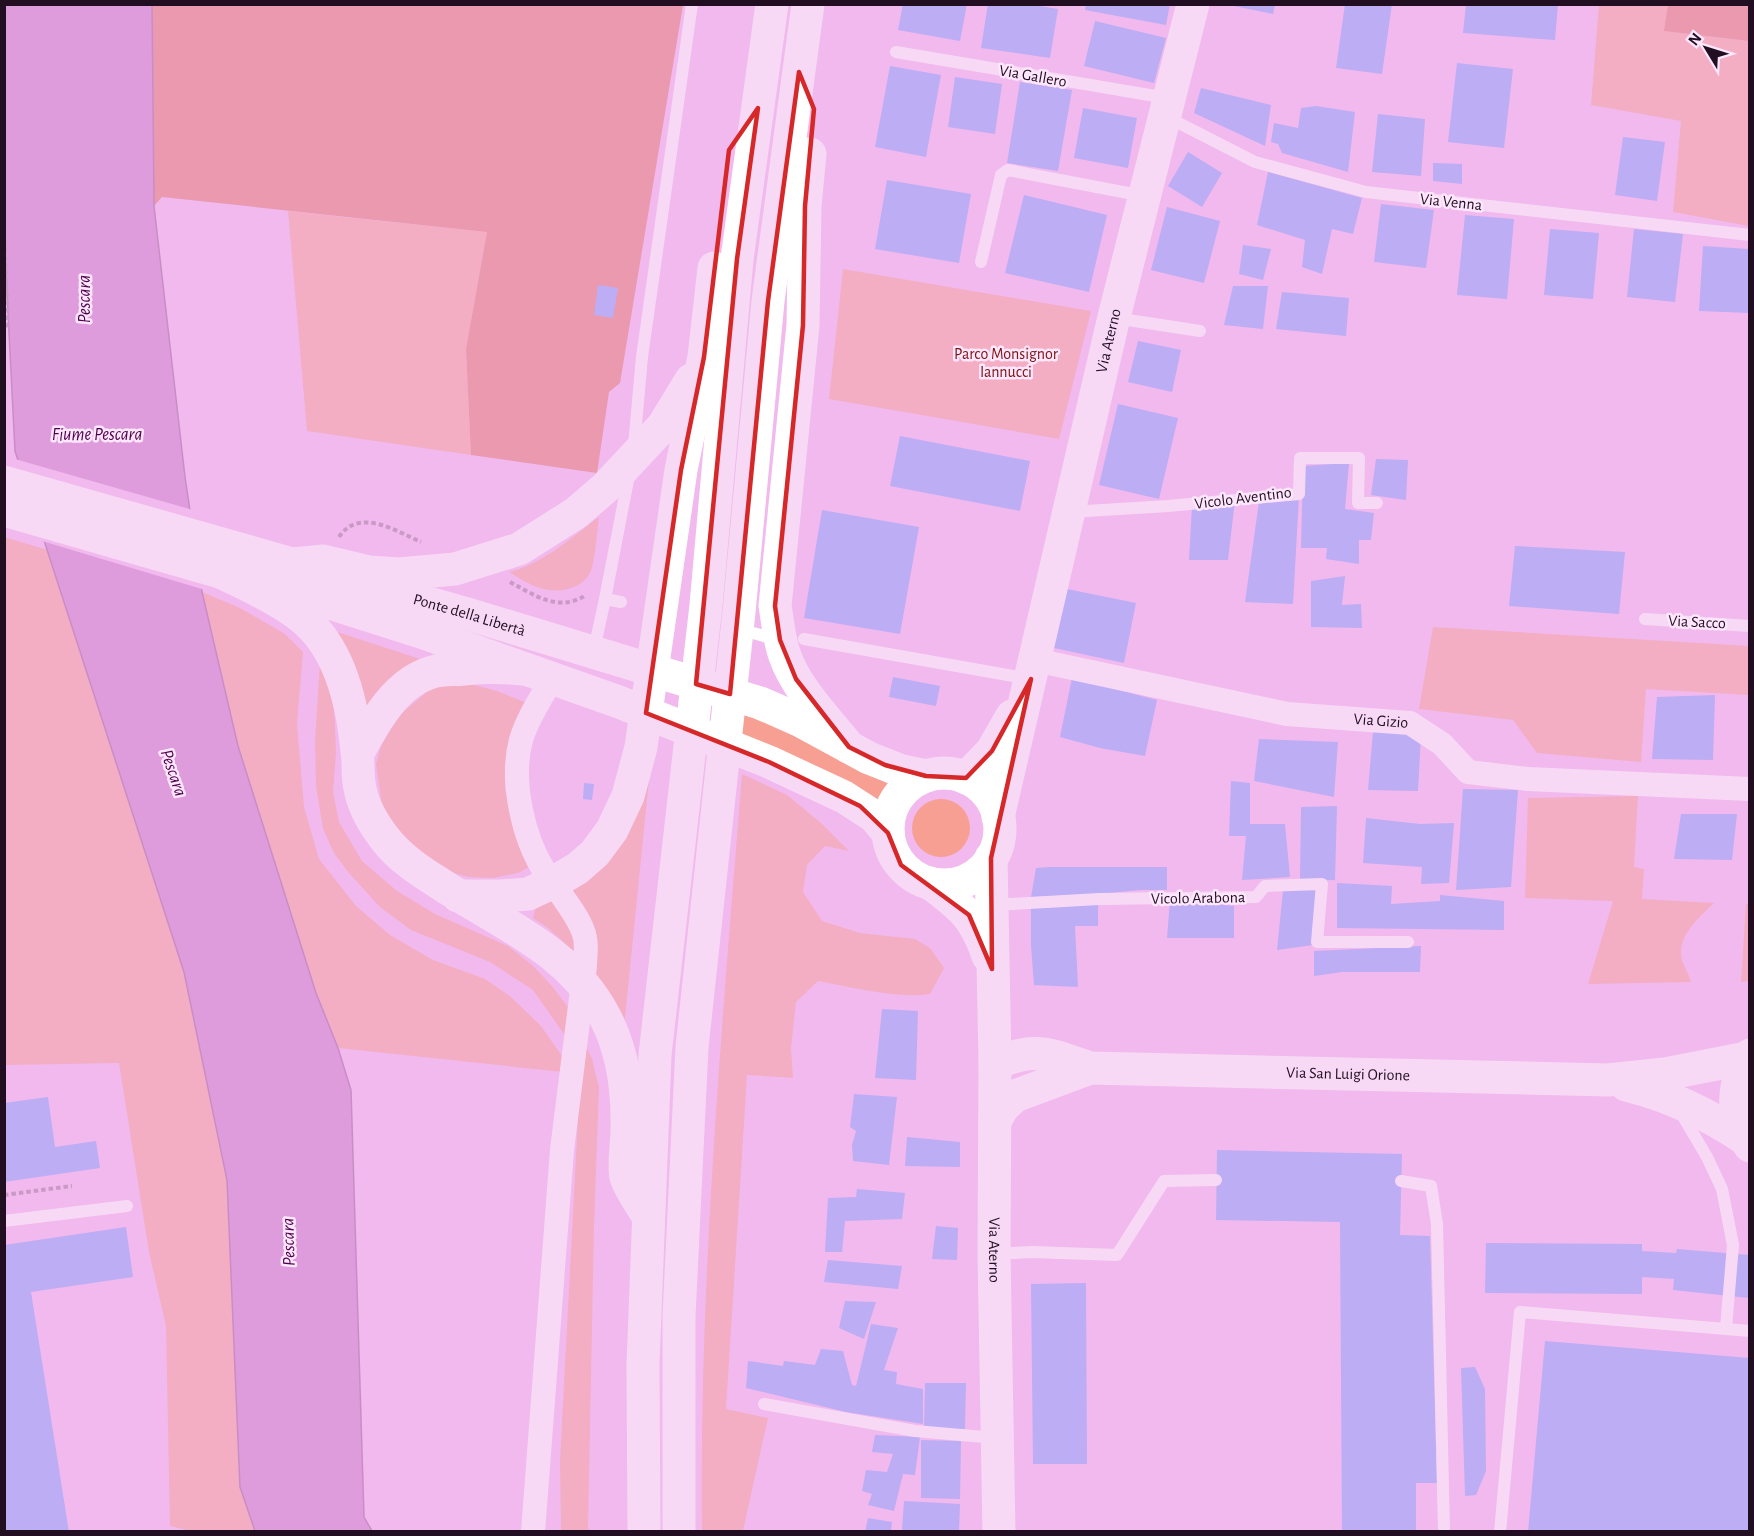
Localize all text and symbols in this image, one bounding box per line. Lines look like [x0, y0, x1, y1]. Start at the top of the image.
north arrow [1676, 18, 1736, 78]
text: N [1685, 30, 1705, 49]
street label: Via Gallero [998, 62, 1068, 90]
street label: Via Venna [1419, 191, 1483, 213]
water label: Pescara [76, 275, 94, 323]
street label: Via Aterno [1093, 307, 1124, 374]
park label: Parco Monsignor Iannucci [954, 346, 1059, 380]
water label: Fiume Pescara [52, 426, 142, 444]
street label: Vicolo Aventino [1194, 484, 1293, 512]
street label: Ponte della Libertà [412, 591, 527, 639]
street label: Via Sacco [1668, 613, 1726, 632]
street label: Via Gizio [1353, 711, 1409, 731]
water label: Pescara [157, 747, 189, 799]
street label: Vicolo Arabona [1151, 889, 1245, 907]
street label: Via San Luigi Orione [1286, 1065, 1410, 1083]
water label: Pescara [279, 1217, 299, 1267]
street label: Via Aterno [986, 1217, 1003, 1283]

